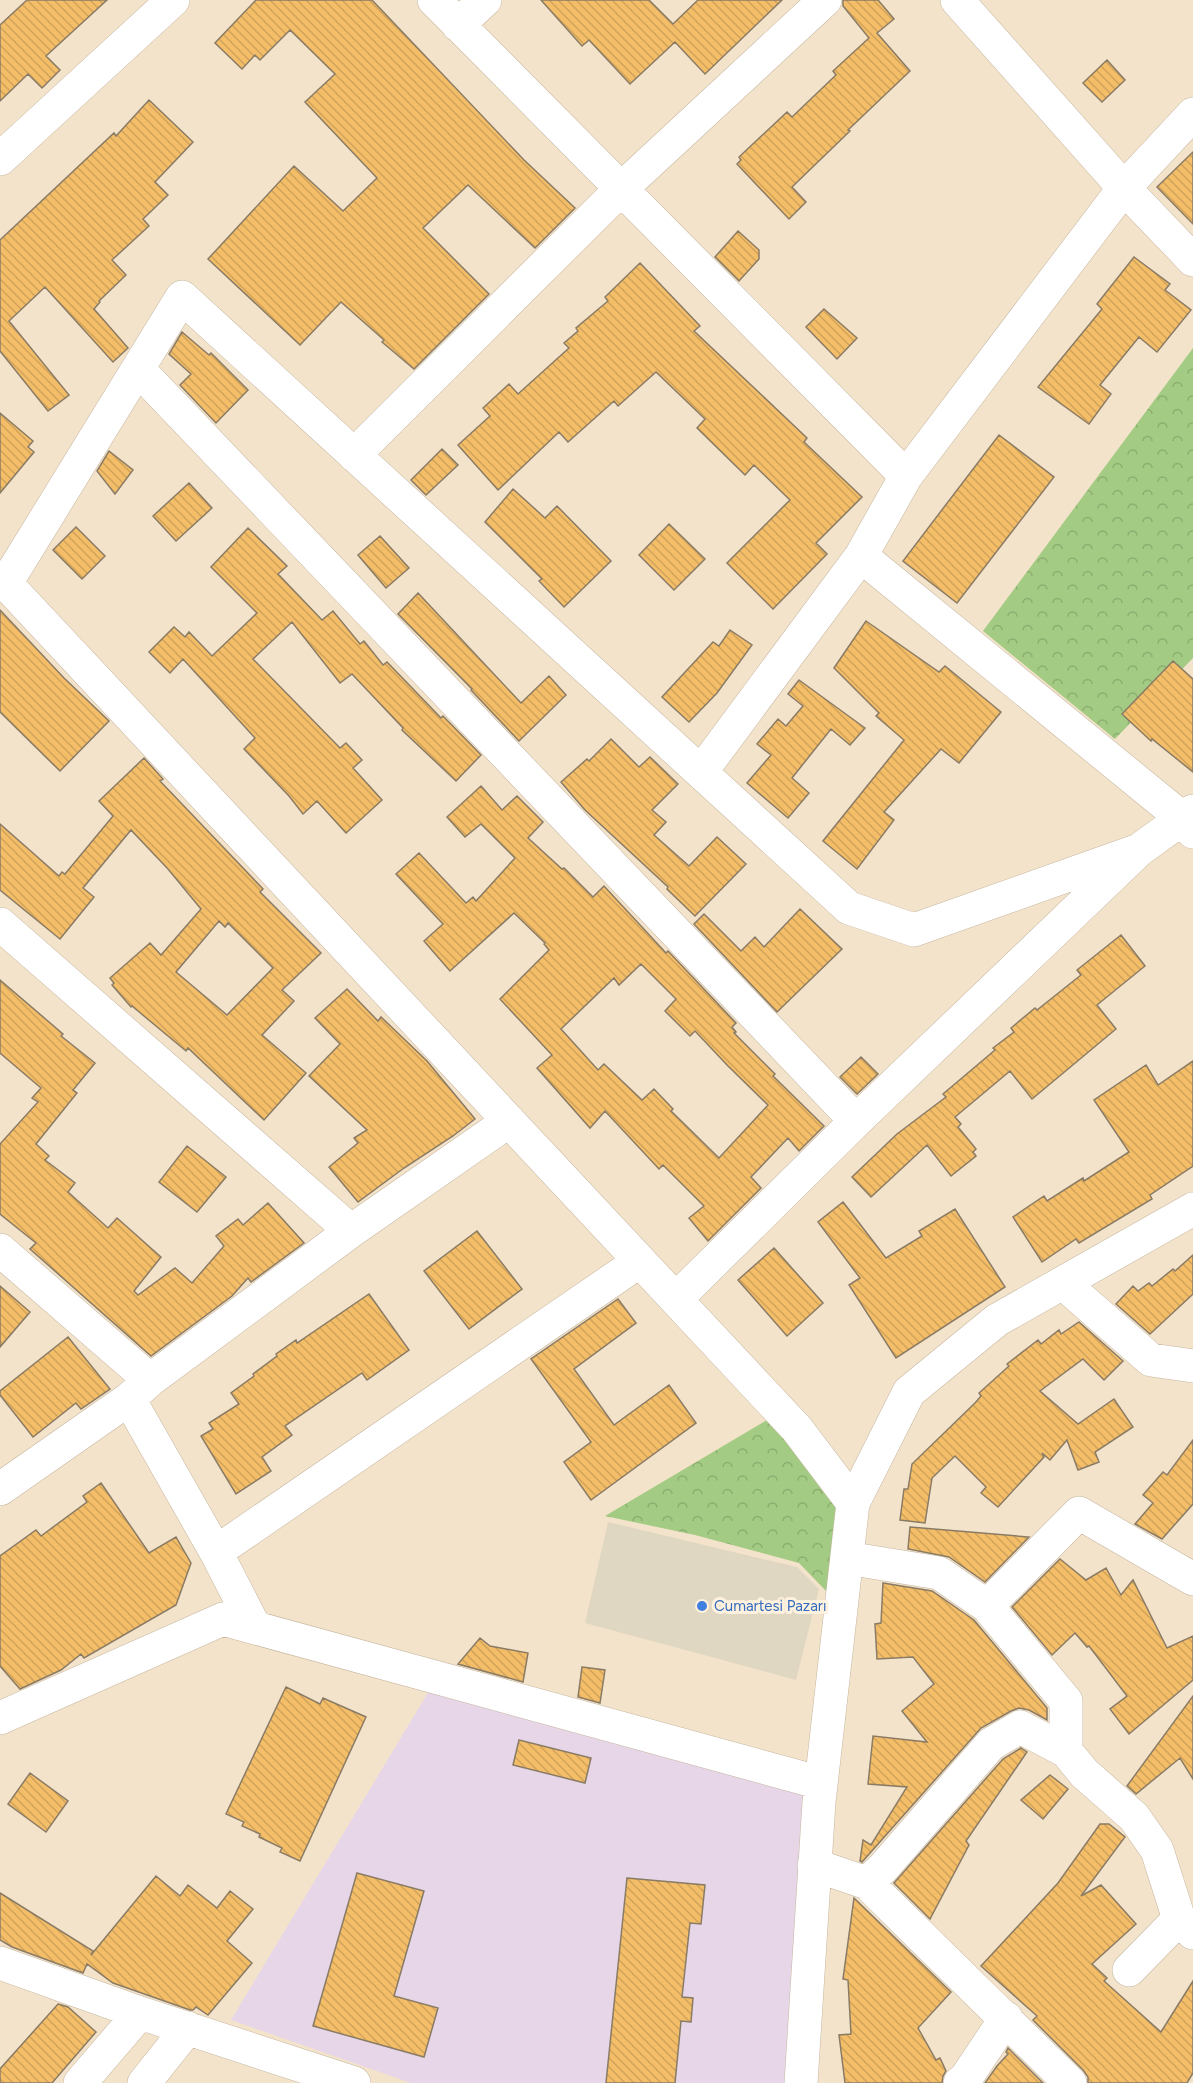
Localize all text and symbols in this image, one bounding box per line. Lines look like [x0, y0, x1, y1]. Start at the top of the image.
place label: Cumartesi Pazarı [714, 1597, 826, 1615]
marker: Cumartesi Pazarı [695, 1599, 709, 1613]

